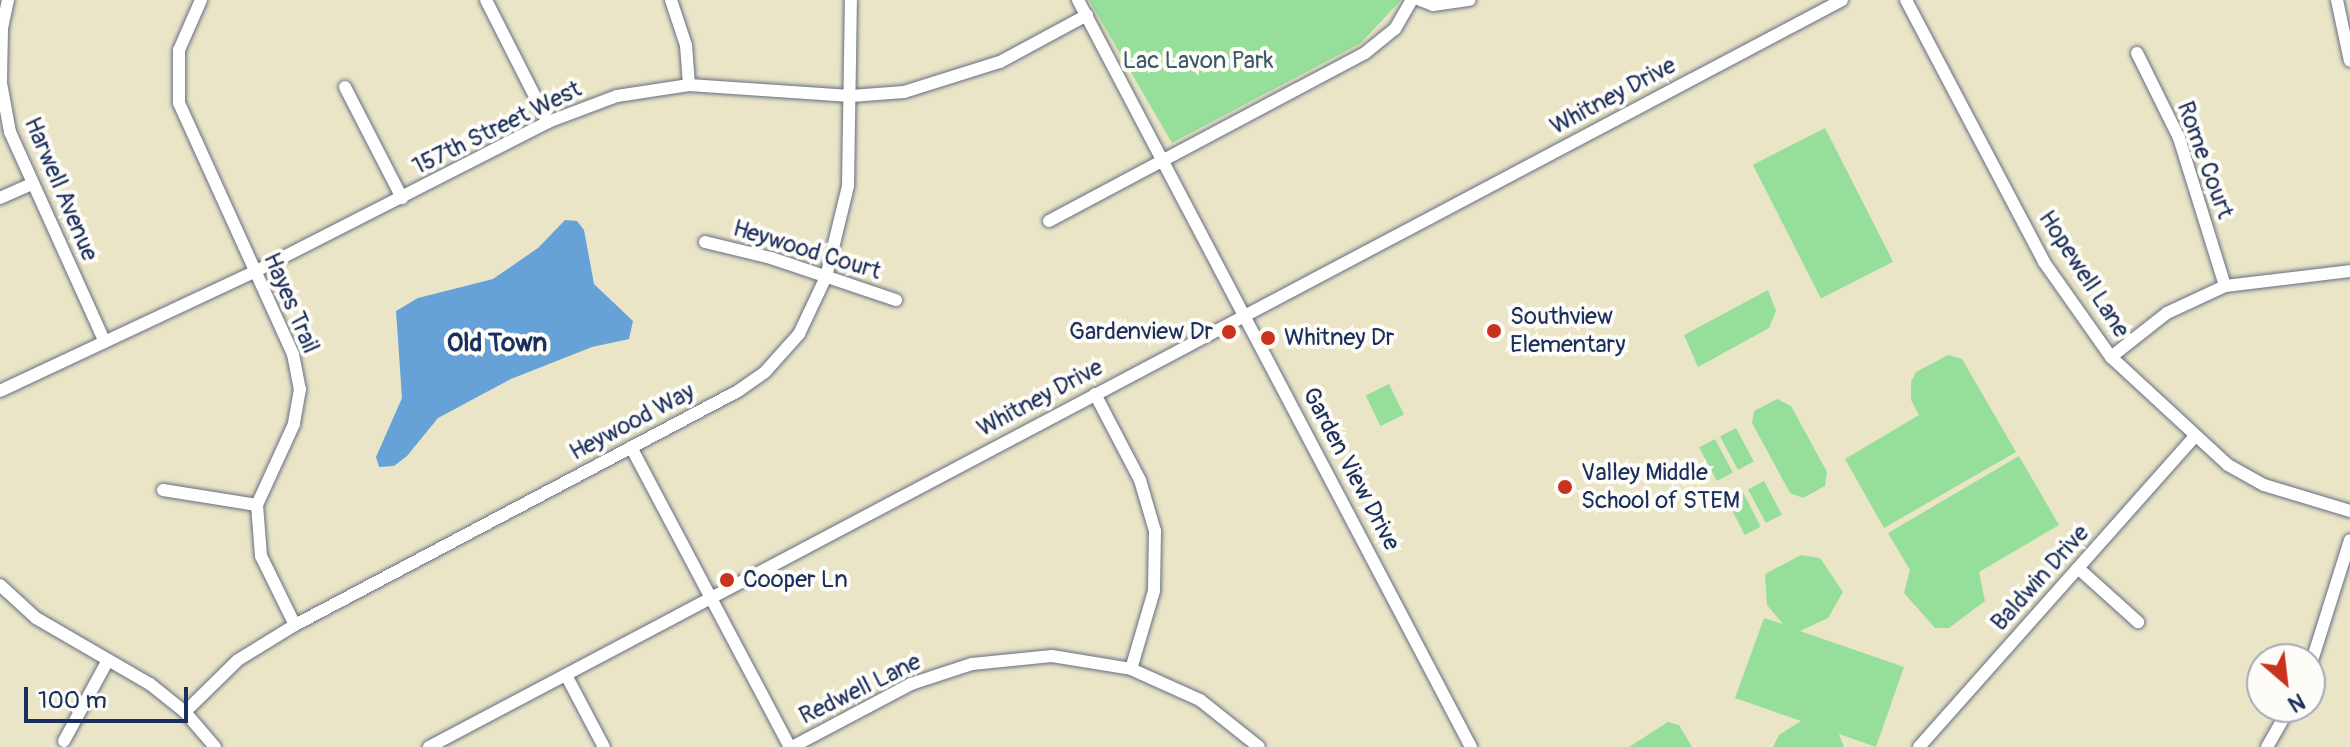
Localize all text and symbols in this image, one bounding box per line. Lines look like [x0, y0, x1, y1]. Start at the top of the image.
park label: Lac Lavon Park [1122, 47, 1274, 75]
street label: Whitney Drive [1545, 51, 1681, 141]
street label: 157th Street West [408, 75, 586, 181]
street label: Rome Court [2171, 98, 2239, 222]
street label: Harwell Avenue [18, 113, 104, 265]
street label: Hopewell Lane [2032, 205, 2136, 343]
street label: Heywood Court [729, 214, 885, 286]
street label: Hayes Trail [257, 248, 325, 358]
place label: Southview Elementary [1510, 303, 1625, 359]
place label: Gardenview Dr [1069, 318, 1213, 346]
marker: Southview Elementary [1485, 322, 1503, 340]
marker: Gardenview Dr [1220, 323, 1238, 341]
place label: Whitney Dr [1284, 324, 1394, 352]
district label: Old Town [447, 328, 547, 360]
marker: Whitney Dr [1259, 329, 1277, 347]
street label: Whitney Drive [972, 353, 1108, 443]
street label: Heywood Way [565, 377, 699, 467]
street label: Garden View Drive [1296, 383, 1406, 555]
place label: Valley Middle School of STEM [1581, 459, 1740, 515]
marker: Valley Middle School of STEM [1556, 478, 1574, 496]
street label: Baldwin Drive [1985, 519, 2095, 637]
place label: Cooper Ln [743, 566, 848, 594]
marker: Cooper Ln [718, 571, 736, 589]
north arrow [2246, 643, 2326, 723]
street label: Redwell Lane [795, 647, 925, 731]
scale bar [28, 671, 192, 721]
text: 100 m [38, 686, 107, 715]
text: N [2283, 687, 2309, 718]

